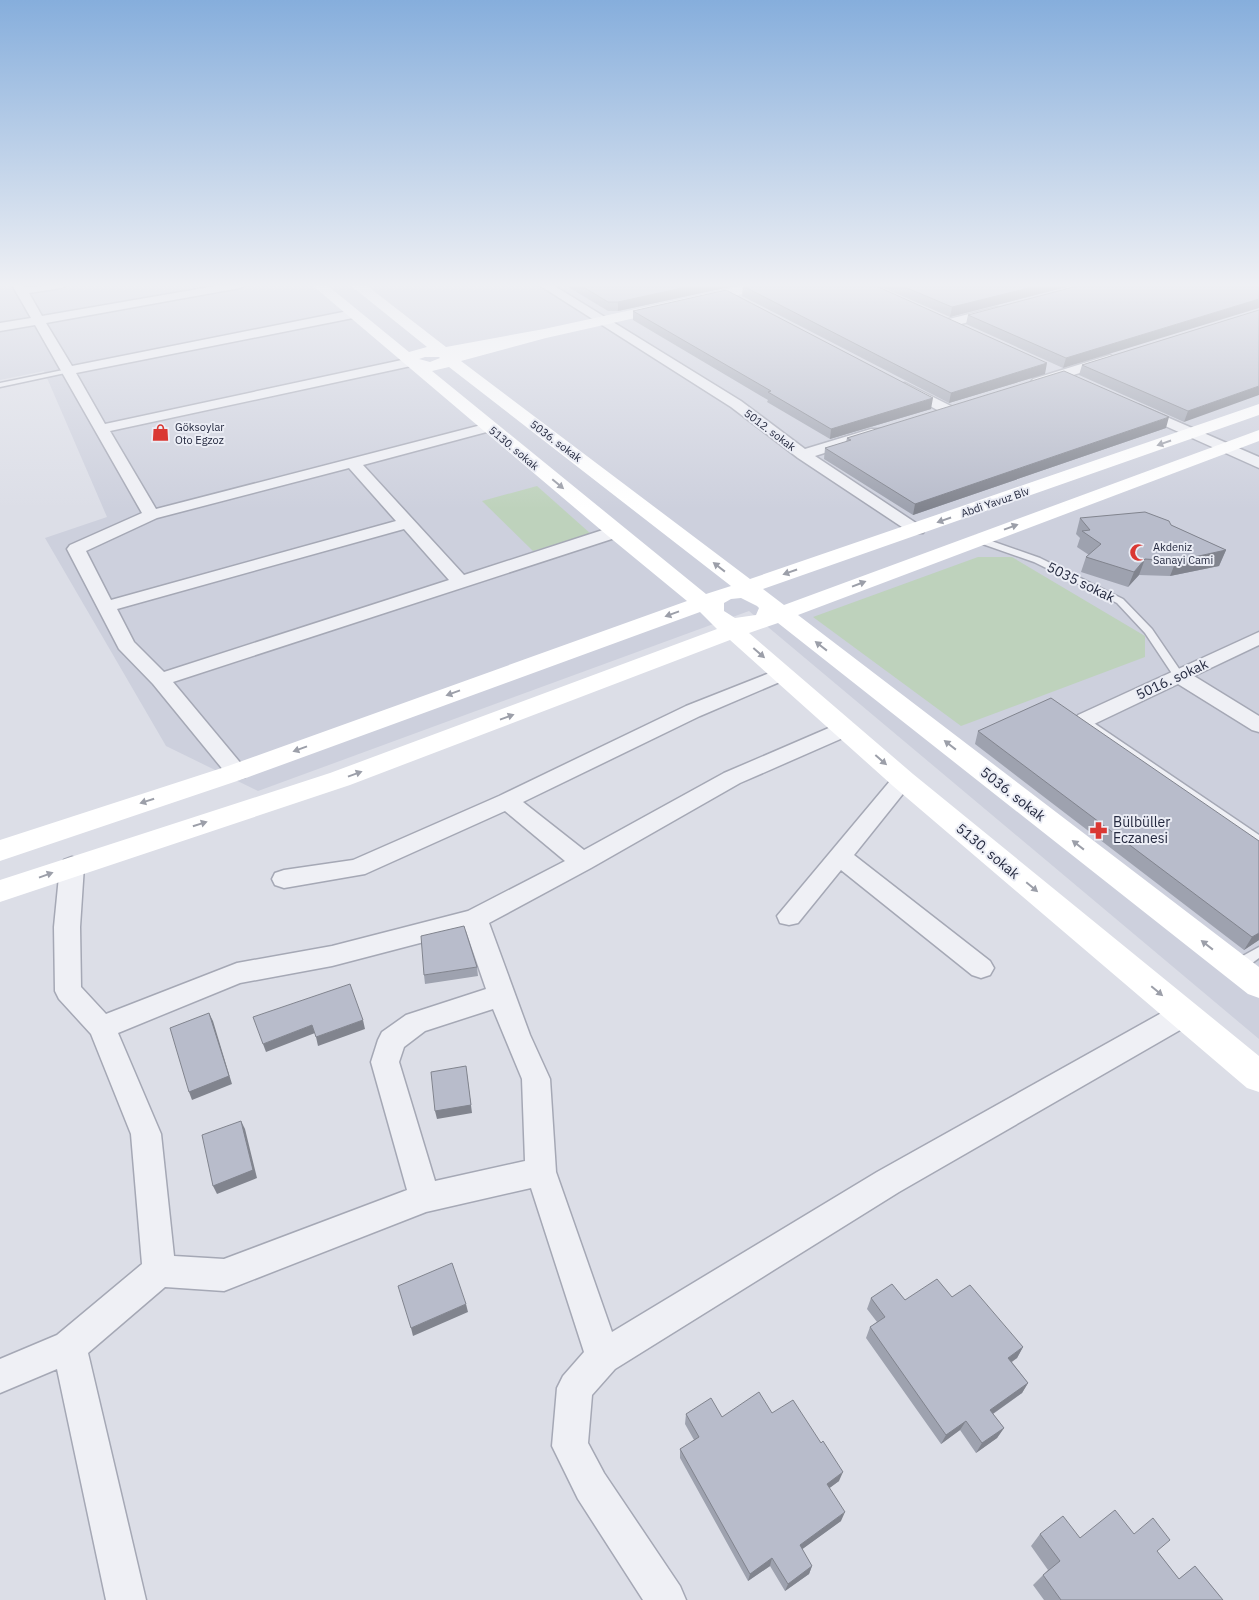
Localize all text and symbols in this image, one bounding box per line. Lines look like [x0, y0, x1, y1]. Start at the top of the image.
street label: 5012. sokak [741, 406, 799, 454]
street label: 5036. sokak [527, 417, 585, 465]
place label: Göksoylar Oto Egzoz [175, 420, 224, 447]
shop icon: Göksoylar Oto Egzoz [151, 423, 171, 443]
street label: 5130. sokak [486, 423, 542, 473]
one-way arrow [1156, 440, 1171, 447]
one-way arrow [551, 479, 564, 490]
street label: Abdi Yavuz Blv [959, 484, 1032, 520]
one-way arrow [936, 516, 951, 524]
one-way arrow [1004, 523, 1019, 531]
place label: Akdeniz Sanayi Cami [1153, 540, 1213, 567]
mosque icon: Akdeniz Sanayi Cami [1129, 543, 1149, 563]
street label: 5035 sokak [1044, 558, 1119, 607]
one-way arrow [712, 562, 726, 572]
one-way arrow [783, 569, 798, 577]
one-way arrow [852, 580, 867, 588]
one-way arrow [664, 611, 679, 618]
one-way arrow [815, 640, 828, 651]
one-way arrow [752, 647, 764, 659]
street label: 5016. sokak [1133, 654, 1211, 704]
one-way arrow [445, 689, 460, 697]
one-way arrow [500, 713, 515, 721]
one-way arrow [944, 740, 957, 751]
one-way arrow [293, 746, 308, 753]
one-way arrow [874, 755, 887, 766]
street label: 5036. sokak [977, 763, 1050, 825]
one-way arrow [348, 770, 363, 778]
one-way arrow [139, 798, 154, 806]
place label: Bülbüller Eczanesi [1113, 813, 1170, 847]
street label: 5130. sokak [953, 819, 1024, 883]
one-way arrow [193, 820, 208, 828]
pharmacy icon: Bülbüller Eczanesi [1089, 820, 1109, 840]
one-way arrow [1071, 840, 1085, 850]
one-way arrow [39, 871, 54, 879]
one-way arrow [1025, 882, 1038, 893]
one-way arrow [1201, 939, 1214, 950]
one-way arrow [1150, 986, 1163, 997]

